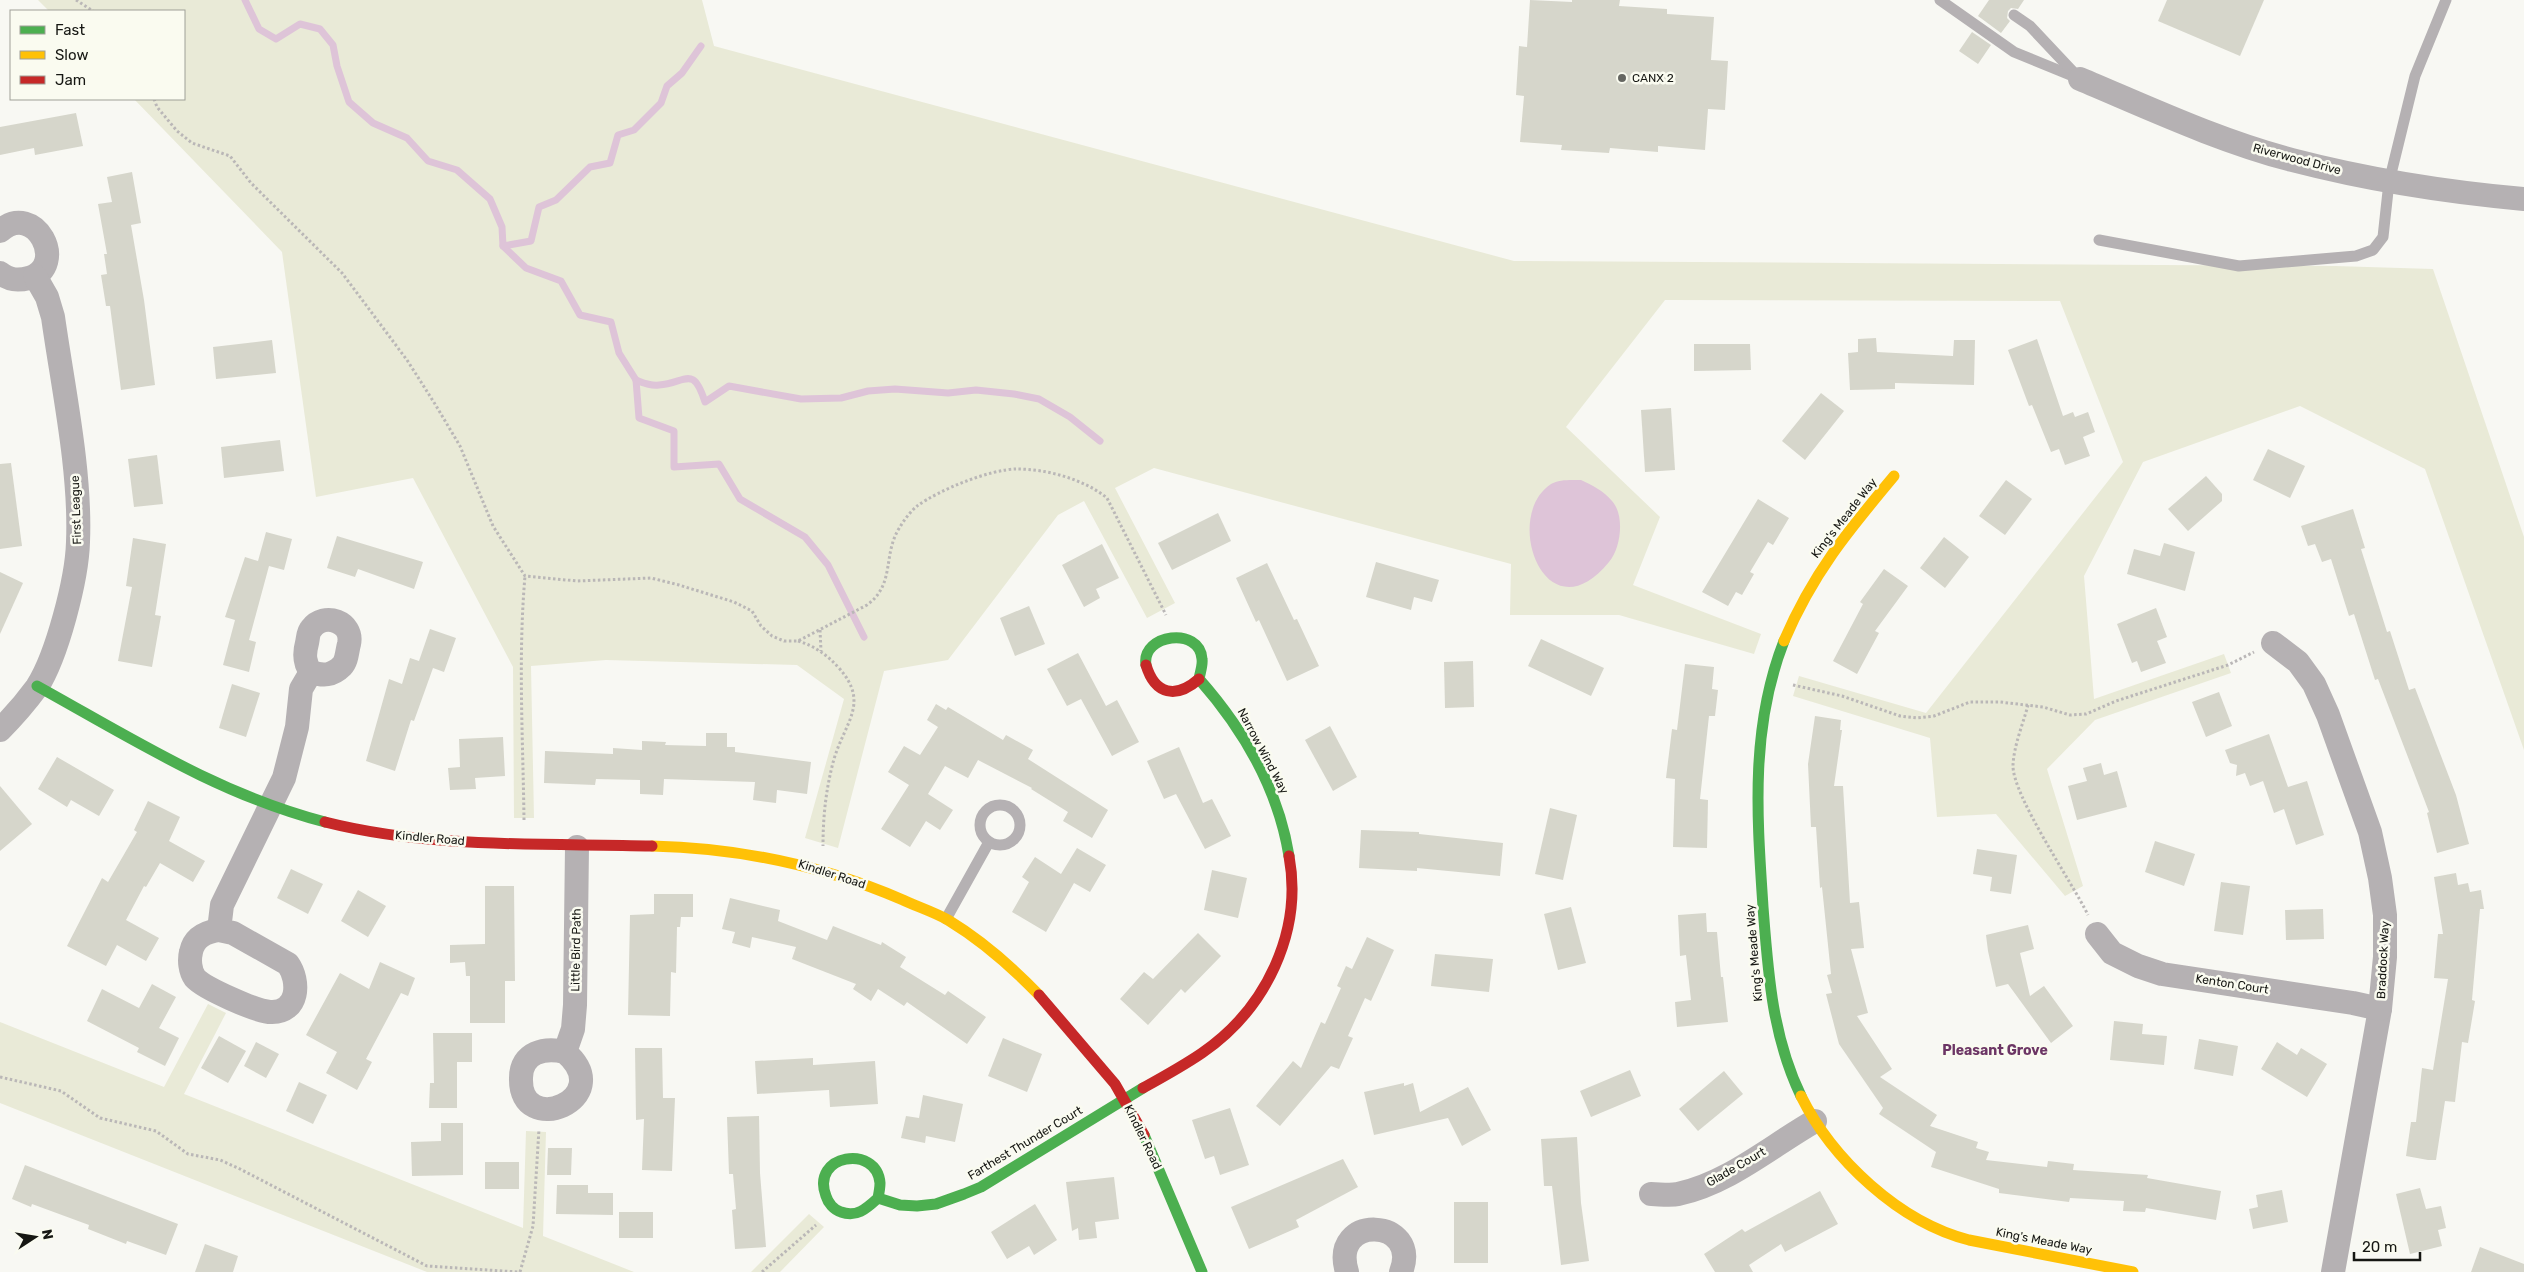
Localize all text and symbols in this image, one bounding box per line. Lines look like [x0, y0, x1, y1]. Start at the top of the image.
legend [10, 10, 185, 100]
text: Fast [55, 21, 85, 39]
text: Slow [55, 46, 88, 64]
text: Jam [55, 71, 86, 89]
place label: CANX 2 [1632, 71, 1674, 85]
marker: CANX 2 [1616, 72, 1628, 84]
street label: Riverwood Drive [2251, 141, 2343, 178]
street label: First League [68, 475, 84, 545]
street label: King's Meade Way [1808, 475, 1880, 561]
street label: Narrow Wind Way [1235, 706, 1292, 797]
street label: Kindler Road [395, 828, 465, 848]
street label: Kindler Road [797, 857, 867, 891]
street label: King's Meade Way [1743, 903, 1765, 1002]
street label: Little Bird Path [568, 908, 584, 992]
street label: Braddock Way [2374, 920, 2392, 999]
street label: Kenton Court [2194, 971, 2270, 997]
district label: Pleasant Grove [1942, 1042, 2048, 1059]
street label: Farthest Thunder Court [965, 1103, 1085, 1183]
street label: Kindler Road [1121, 1103, 1165, 1171]
street label: Glade Court [1704, 1144, 1768, 1190]
north arrow [10, 1212, 60, 1262]
street label: King's Meade Way [1995, 1225, 2094, 1257]
text: N [38, 1228, 57, 1241]
scale bar [2354, 1230, 2420, 1262]
text: 20 m [2362, 1238, 2397, 1256]

